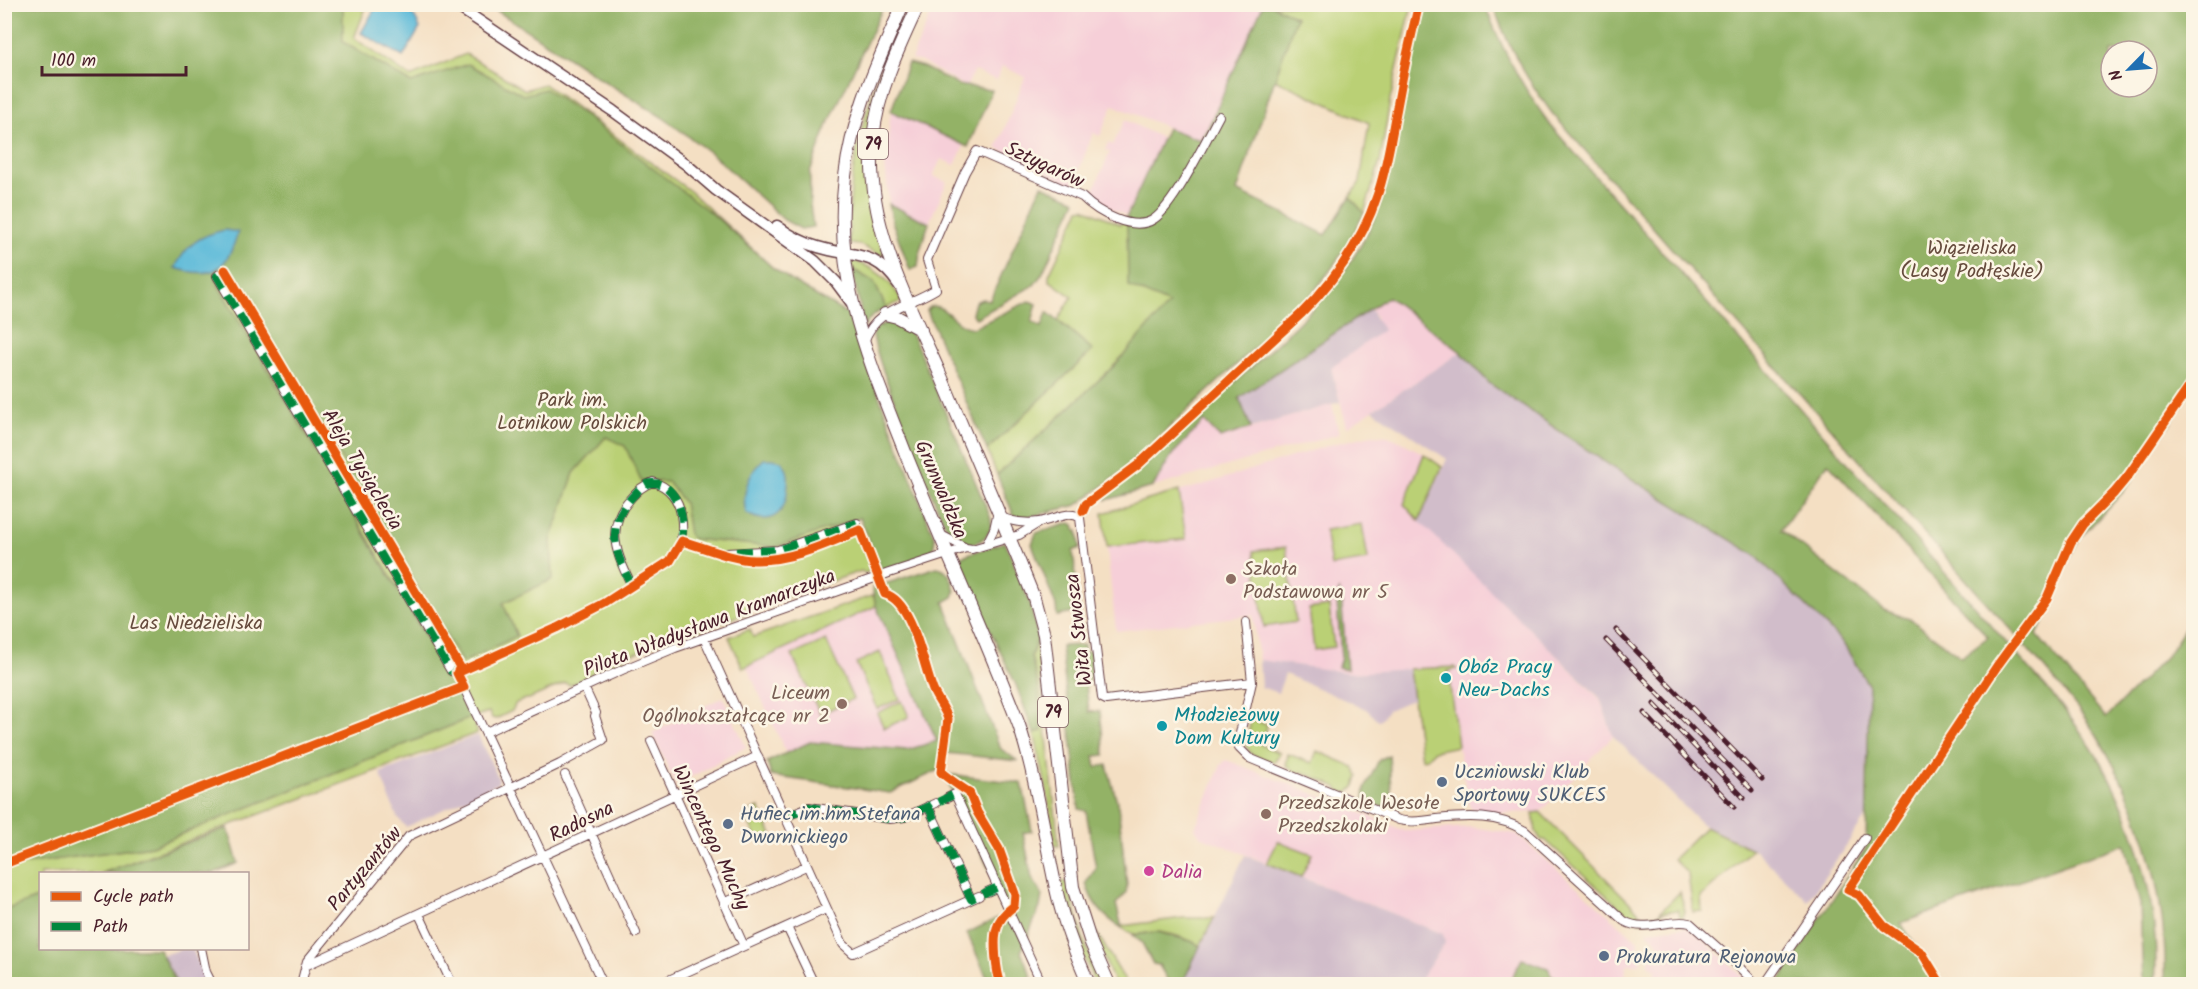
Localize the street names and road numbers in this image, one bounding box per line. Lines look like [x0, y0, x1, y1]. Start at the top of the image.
road number: 79 [858, 129, 888, 159]
street label: Sztygarów [999, 133, 1090, 198]
street label: Aleja Tysiąclecia [312, 403, 410, 537]
street label: Grunwaldzka [905, 435, 975, 544]
street label: Pilota Władysława Kramarczyka [579, 561, 841, 687]
street label: Wita Stwosza [1057, 572, 1103, 688]
road number: 79 [1038, 697, 1068, 727]
street label: Wincentego Muchy [662, 760, 758, 916]
street label: Radosna [544, 793, 620, 852]
street label: Partyzantów [320, 819, 411, 919]

